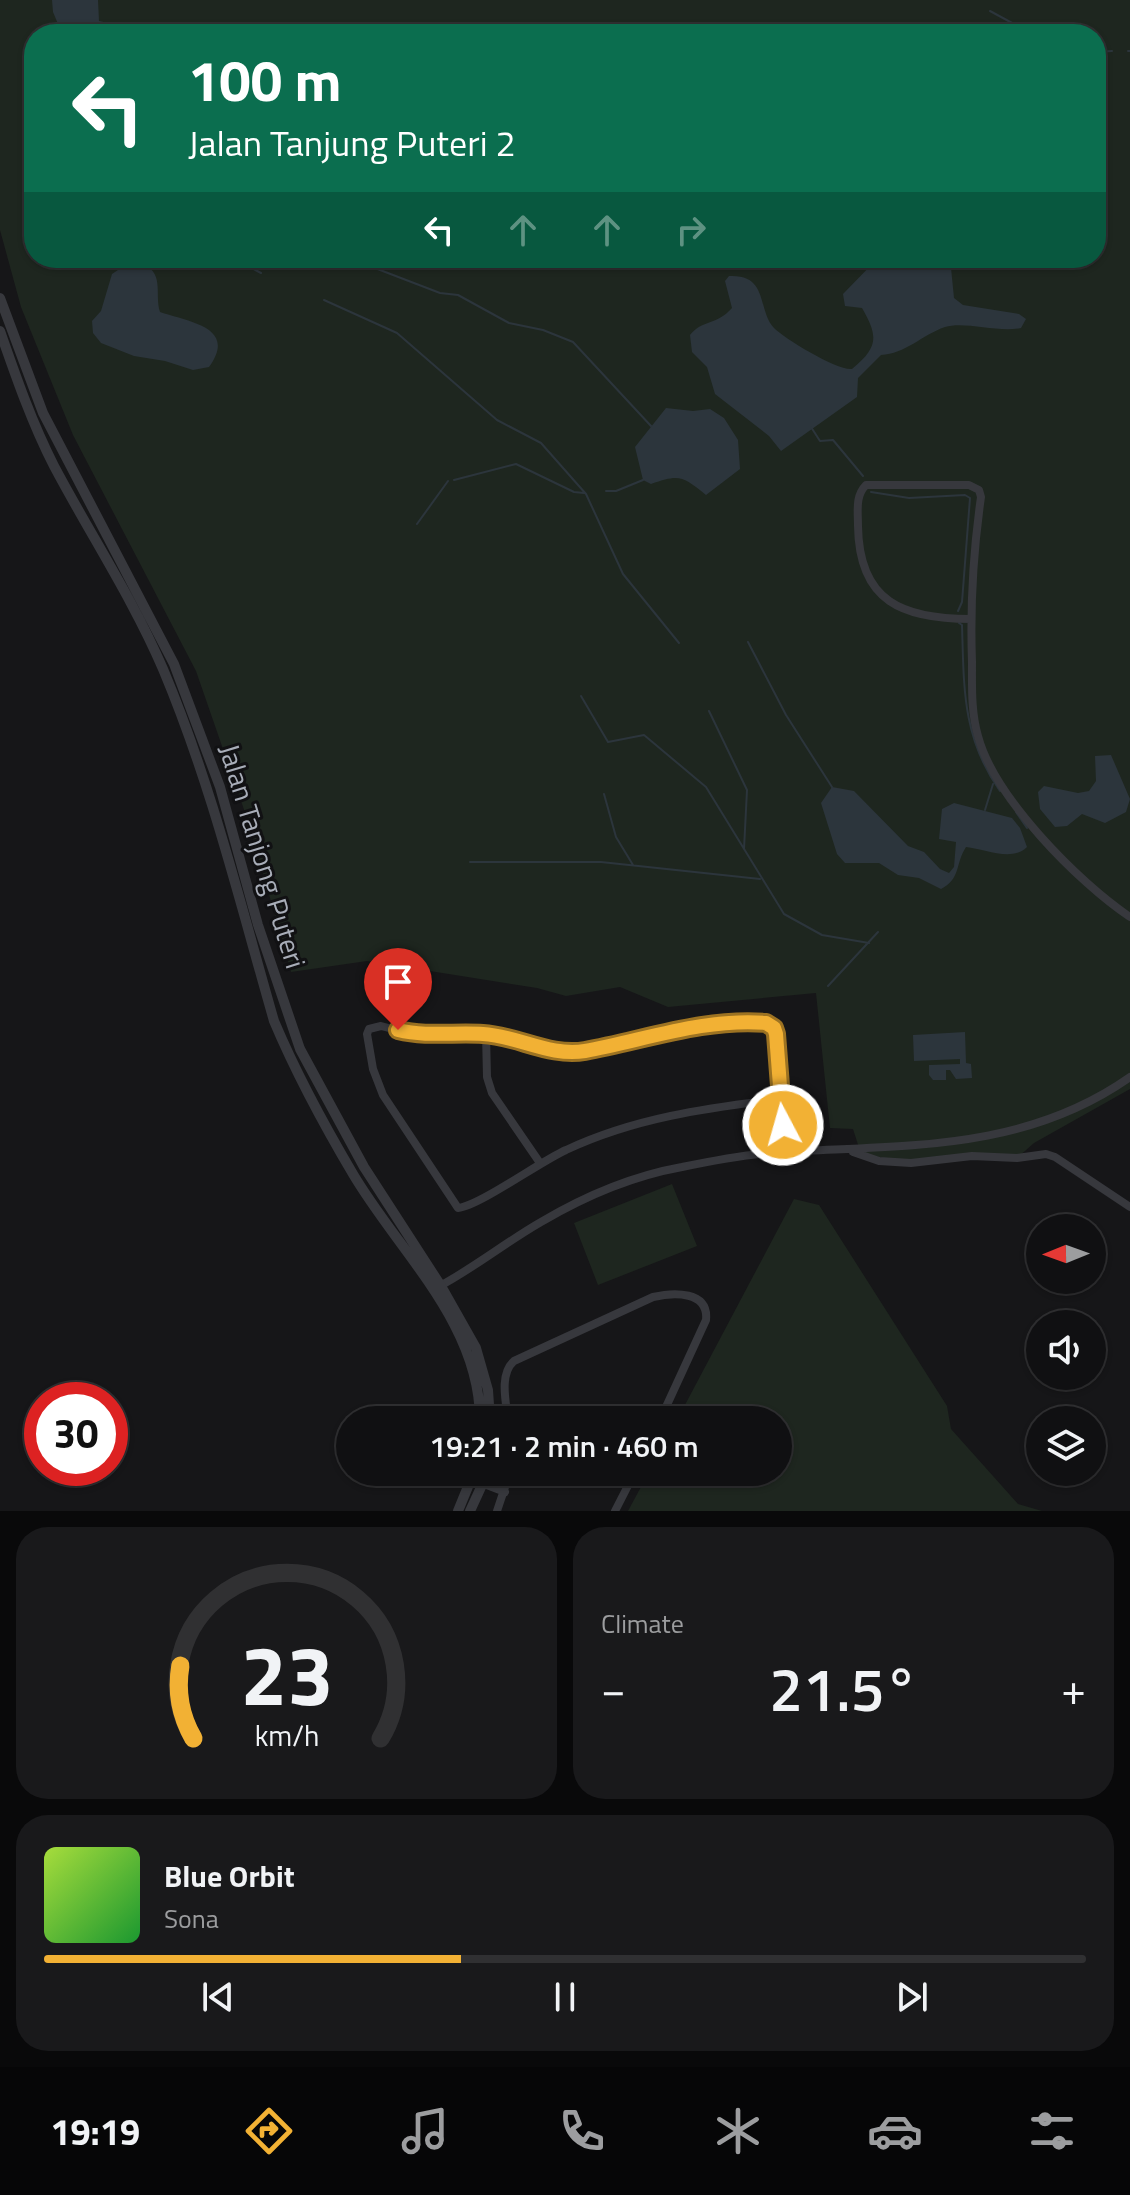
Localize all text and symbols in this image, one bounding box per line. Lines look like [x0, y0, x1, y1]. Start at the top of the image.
text: 100 m [188, 38, 341, 123]
icon: left [56, 56, 160, 160]
text: Jalan Tanjung Puteri 2 [188, 115, 516, 170]
icon: left [417, 208, 461, 252]
icon: ahead [501, 208, 545, 252]
icon: ahead [585, 208, 629, 252]
icon: right [669, 208, 713, 252]
street label: Jalan Tanjong Puteri [208, 738, 318, 974]
pin [364, 948, 432, 1030]
icon: arrive [376, 960, 420, 1004]
position arrow [741, 1083, 825, 1167]
north arrow [1026, 1214, 1106, 1294]
map controls [1026, 1214, 1106, 1486]
button: sound [1026, 1310, 1106, 1390]
speed limit sign: 30 [24, 1382, 128, 1486]
button: layers [1026, 1406, 1106, 1486]
text: 19:21 · 2 min · 460 m [429, 1423, 699, 1469]
text: Climate [601, 1604, 684, 1643]
text: 23 [240, 1611, 333, 1737]
text: 21.5° [769, 1643, 918, 1734]
text: − [601, 1655, 626, 1722]
text: + [1061, 1655, 1086, 1722]
text: km/h [254, 1714, 319, 1757]
text: Blue Orbit [164, 1853, 295, 1899]
text: Sona [164, 1899, 219, 1938]
icon: previous [196, 1975, 240, 2019]
icon: pause [543, 1975, 587, 2019]
icon: next [890, 1975, 934, 2019]
icon: directions [241, 2103, 297, 2159]
icon: music [397, 2103, 453, 2159]
icon: phone [554, 2103, 610, 2159]
icon: climate [710, 2103, 766, 2159]
icon: car [867, 2103, 923, 2159]
icon: filters [1024, 2103, 1080, 2159]
text: 19:19 [50, 2104, 140, 2159]

